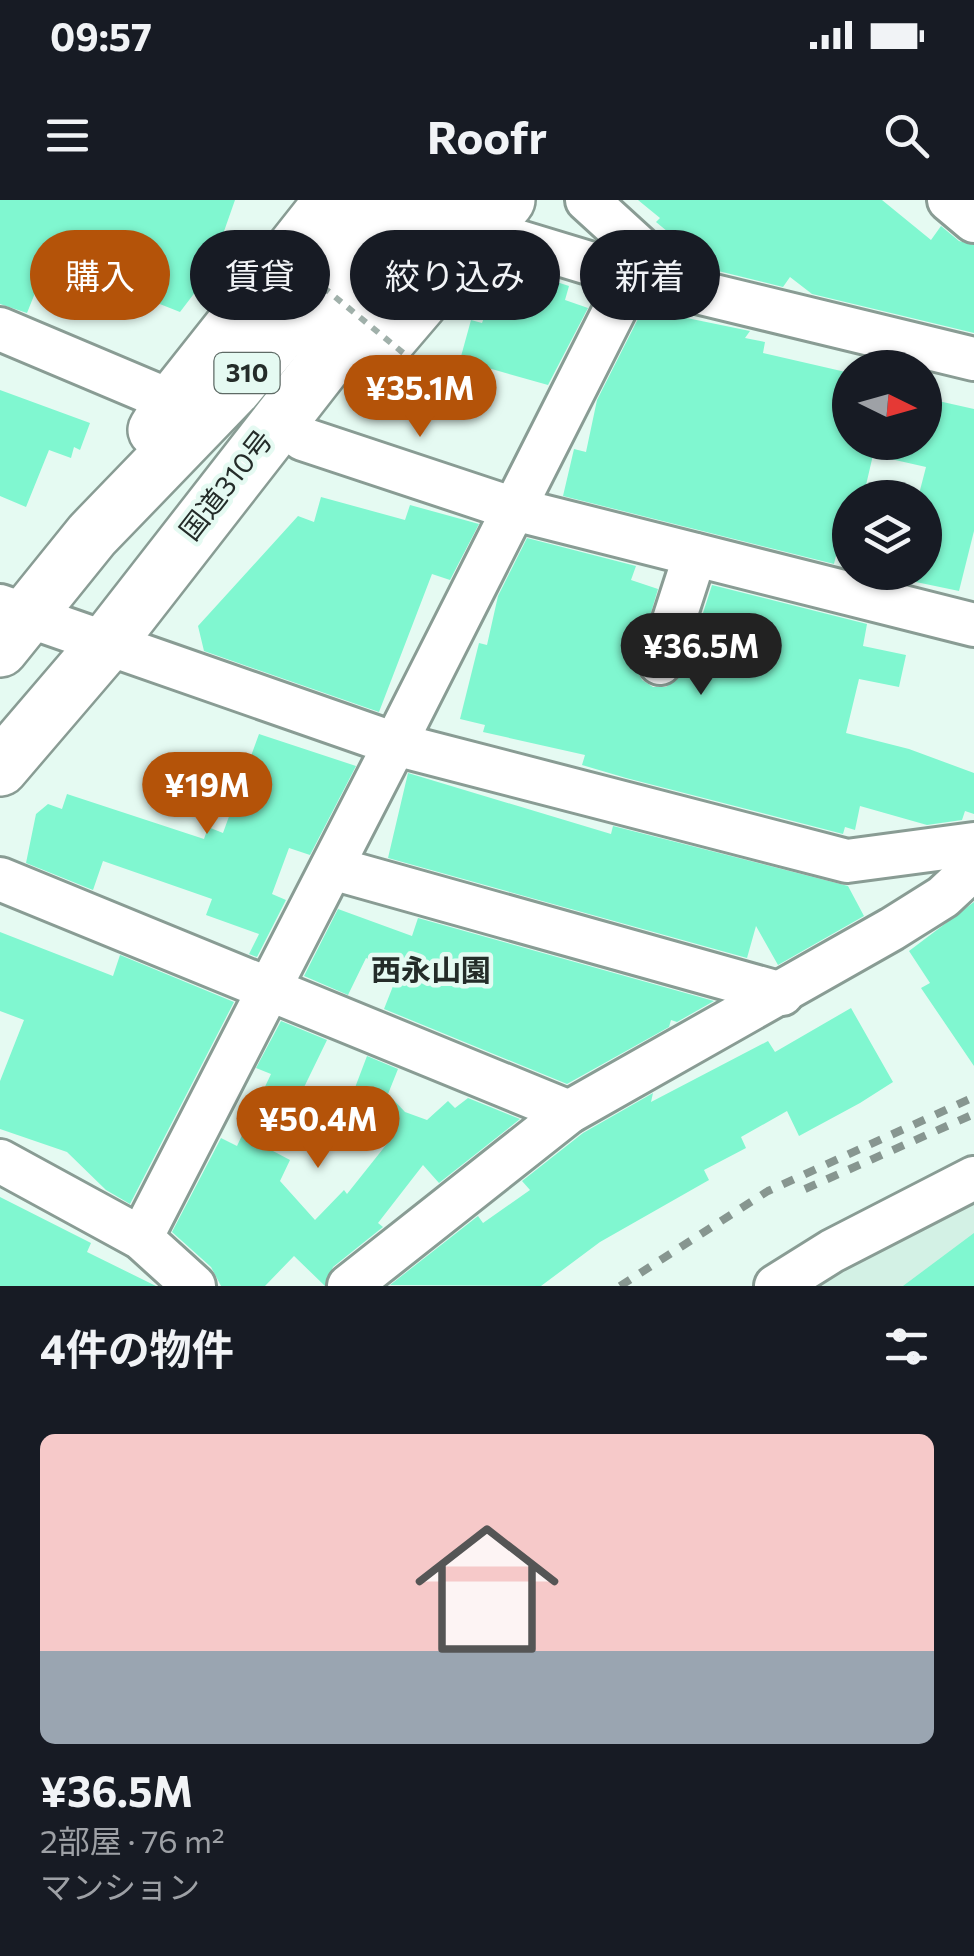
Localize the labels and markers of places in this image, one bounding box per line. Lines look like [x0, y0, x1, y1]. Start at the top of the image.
pin: ¥35.1M [339, 355, 501, 440]
pin: ¥36.5M [620, 613, 782, 698]
pin: ¥19M [148, 752, 266, 837]
pin: ¥50.4M [237, 1086, 399, 1171]

